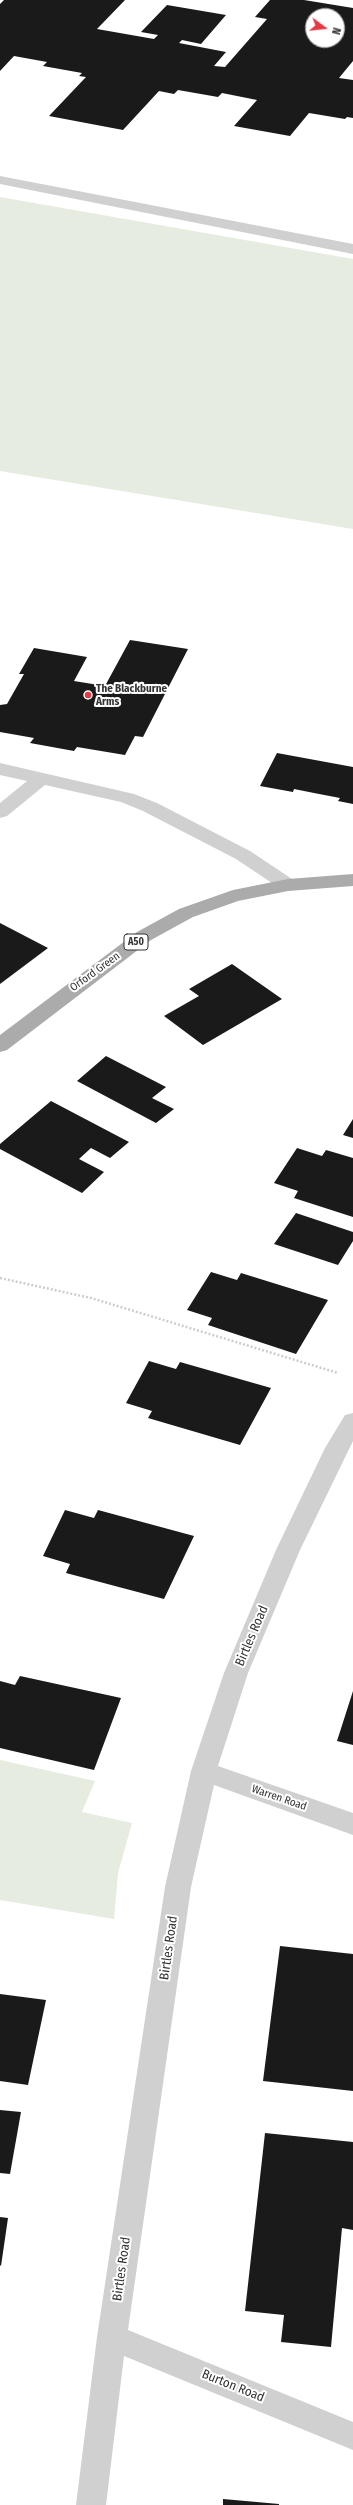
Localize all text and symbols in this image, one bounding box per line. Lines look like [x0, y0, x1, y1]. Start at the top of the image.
north arrow [305, 8, 345, 48]
text: N [329, 26, 343, 36]
place label: The Blackburne Arms [96, 682, 167, 708]
marker: The Blackburne Arms [83, 690, 93, 700]
road number: A50 [124, 934, 148, 950]
street label: Orford Green [68, 950, 122, 994]
street label: Birtles Road [232, 1603, 272, 1669]
street label: Warren Road [250, 1782, 308, 1814]
street label: Birtles Road [157, 1915, 181, 1981]
street label: Birtles Road [110, 2236, 134, 2302]
street label: Burton Road [199, 2366, 267, 2406]

